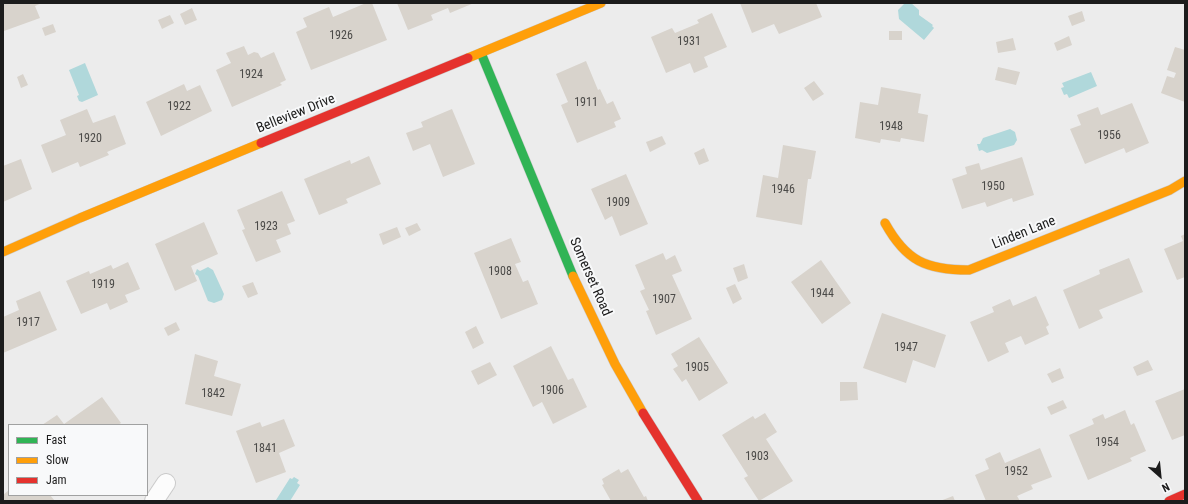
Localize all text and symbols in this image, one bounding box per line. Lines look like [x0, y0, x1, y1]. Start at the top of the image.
house number: 1926 [329, 29, 353, 43]
house number: 1931 [677, 35, 701, 49]
house number: 1924 [239, 68, 263, 82]
street label: Belleview Drive [254, 91, 338, 137]
house number: 1911 [574, 96, 598, 110]
house number: 1922 [167, 100, 191, 114]
house number: 1948 [879, 120, 903, 134]
house number: 1956 [1097, 129, 1121, 143]
house number: 1920 [78, 132, 102, 146]
house number: 1950 [981, 180, 1005, 194]
house number: 1946 [771, 183, 795, 197]
house number: 1909 [606, 196, 630, 210]
street label: Linden Lane [990, 213, 1058, 253]
house number: 1923 [254, 220, 278, 234]
street label: Somerset Road [565, 235, 615, 319]
house number: 1908 [488, 265, 512, 279]
house number: 1919 [91, 278, 115, 292]
house number: 1944 [810, 287, 834, 301]
house number: 1907 [652, 293, 676, 307]
house number: 1917 [16, 316, 40, 330]
house number: 1947 [894, 341, 918, 355]
house number: 1905 [685, 361, 709, 375]
house number: 1906 [540, 384, 564, 398]
house number: 1842 [201, 387, 225, 401]
legend [8, 424, 148, 496]
text: Fast [46, 433, 66, 447]
house number: 1954 [1095, 436, 1119, 450]
house number: 1841 [253, 442, 277, 456]
house number: 1903 [745, 450, 769, 464]
text: Slow [46, 453, 69, 467]
north arrow [1140, 456, 1180, 496]
house number: 1952 [1004, 465, 1028, 479]
text: Jam [46, 473, 67, 487]
text: N [1160, 480, 1172, 494]

